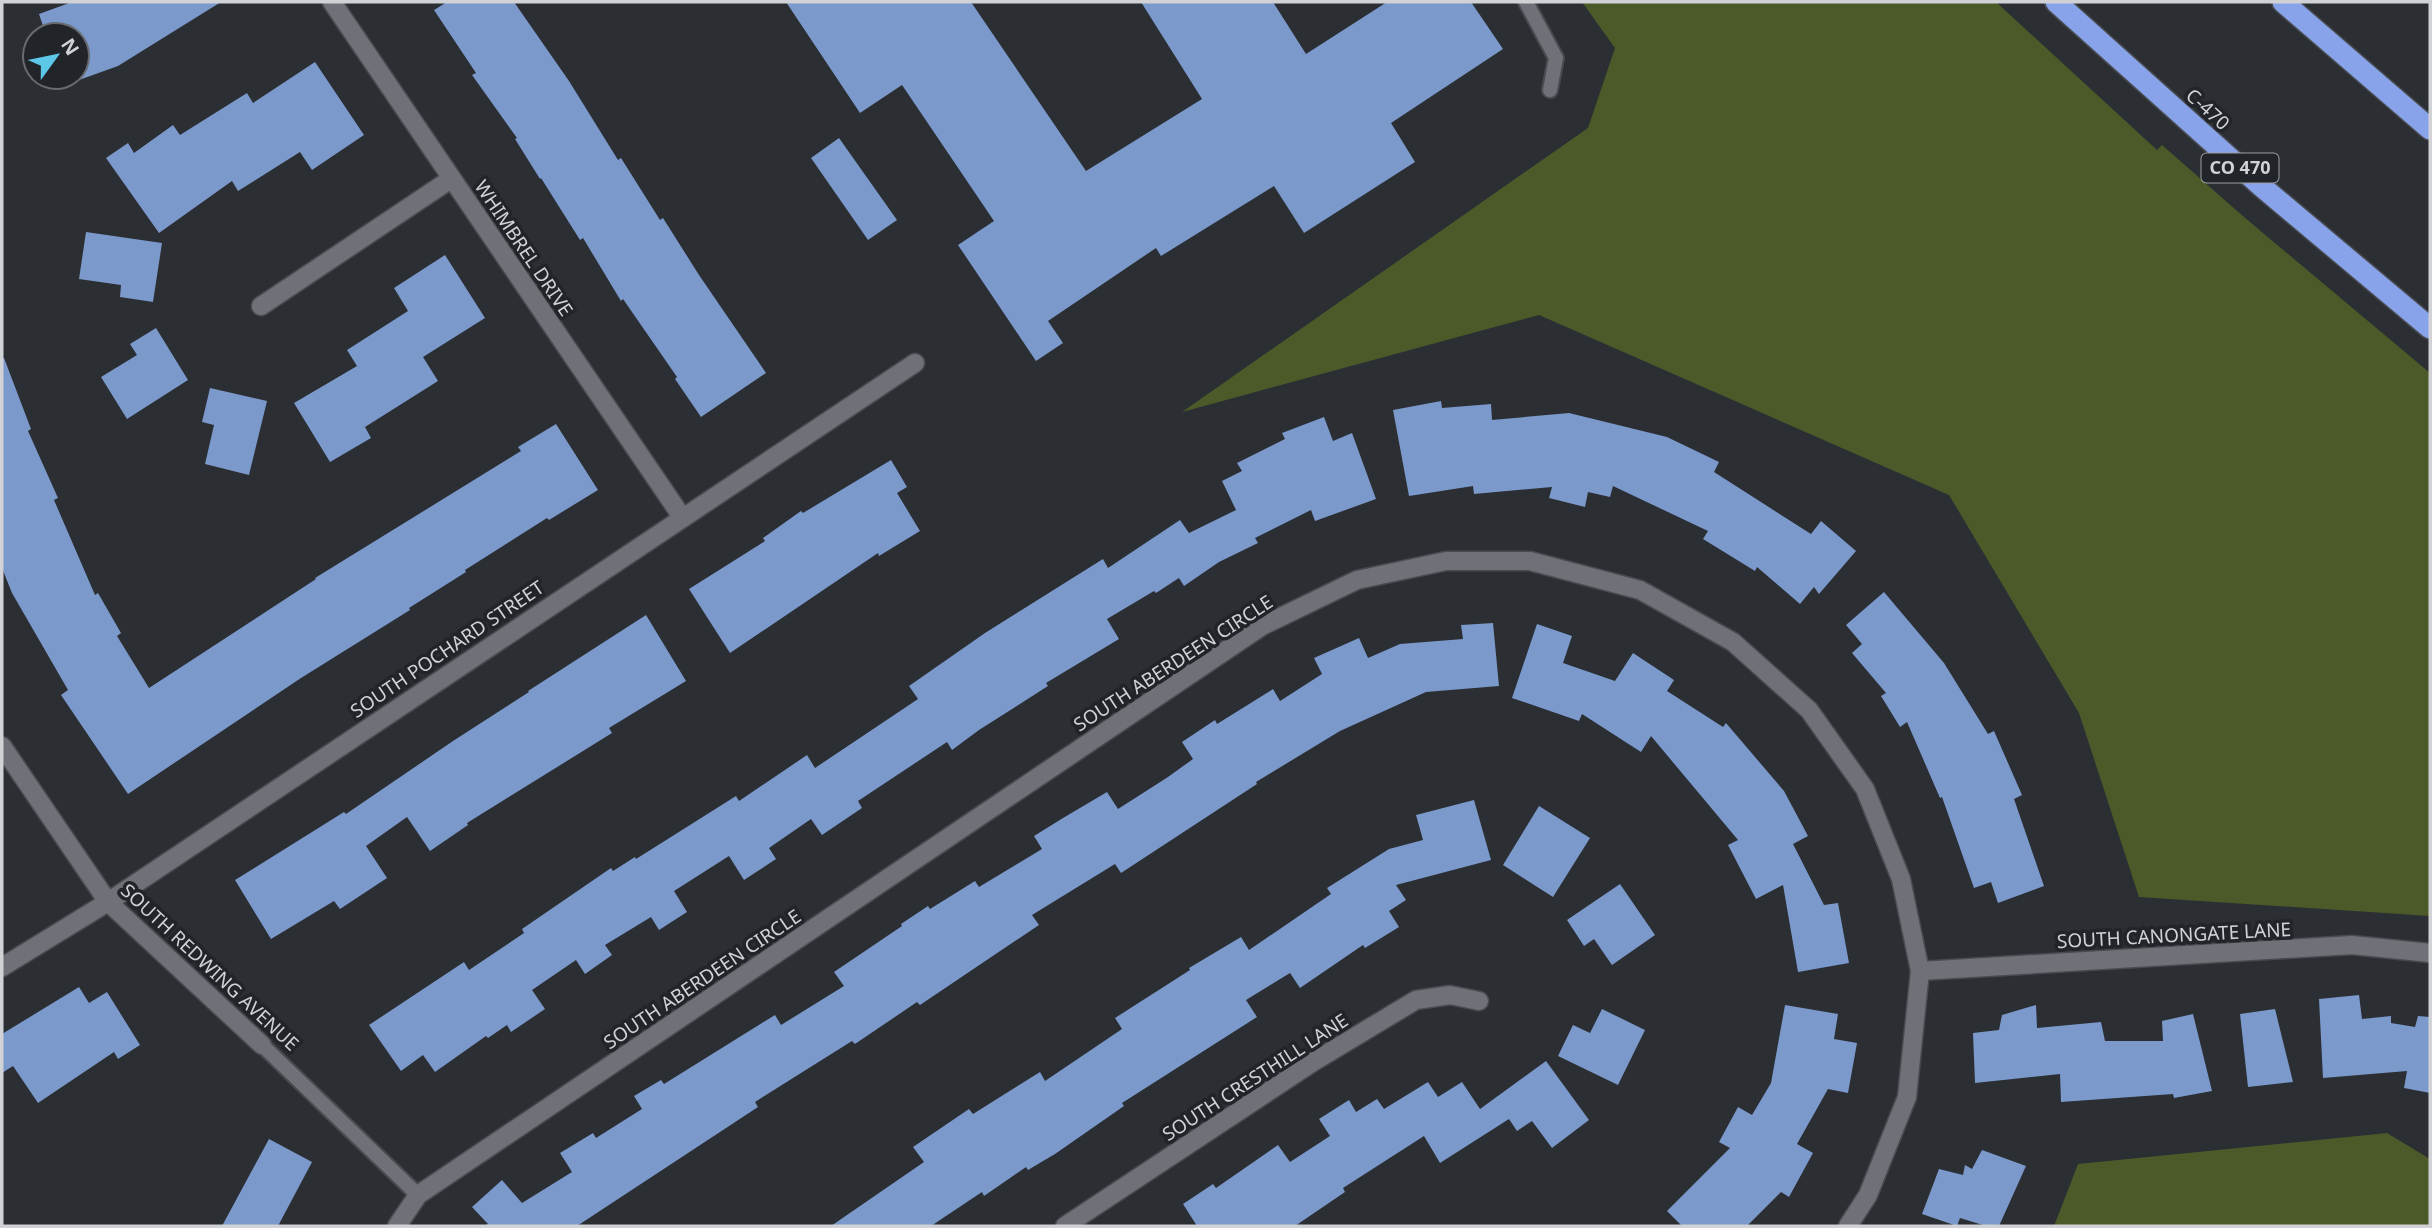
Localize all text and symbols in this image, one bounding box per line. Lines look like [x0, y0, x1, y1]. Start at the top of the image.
north arrow [21, 21, 91, 91]
text: N [55, 33, 85, 60]
street label: C-470 [2180, 82, 2236, 136]
road number: CO 470 [2202, 154, 2278, 182]
street label: WHIMBREL DRIVE [469, 175, 579, 321]
street label: SOUTH POCHARD STREET [345, 574, 549, 724]
street label: SOUTH ABERDEEN CIRCLE [1068, 589, 1278, 737]
street label: SOUTH REDWING AVENUE [115, 878, 305, 1056]
street label: SOUTH ABERDEEN CIRCLE [598, 903, 806, 1055]
street label: SOUTH CANONGATE LANE [2056, 916, 2292, 954]
street label: SOUTH CRESTHILL LANE [1157, 1007, 1353, 1147]

